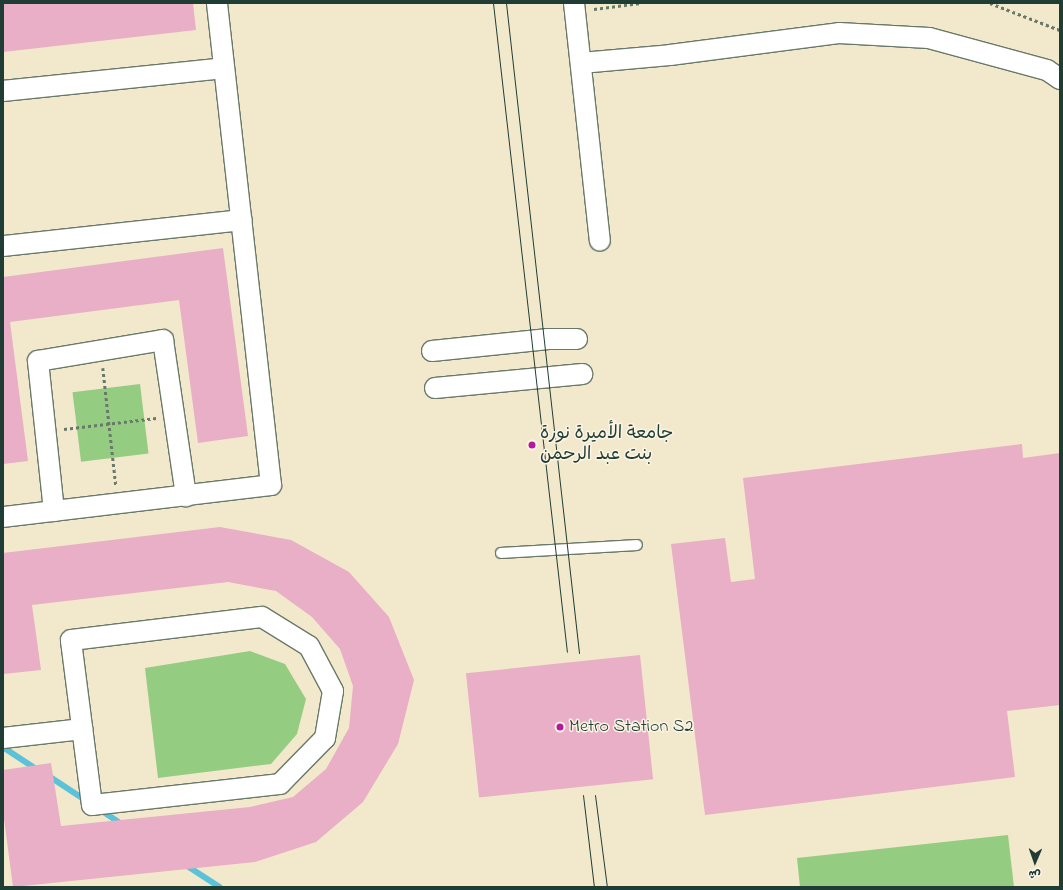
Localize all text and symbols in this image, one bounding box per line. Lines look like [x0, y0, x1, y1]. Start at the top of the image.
place label: جامعة الأميرة نورة بنت عبد الرحمن [540, 424, 673, 466]
marker: جامعة الأميرة نورة بنت عبد الرحمن [527, 440, 537, 450]
place label: Metro Station S2 [569, 716, 693, 738]
marker: Metro Station S2 [554, 721, 566, 733]
north arrow [1015, 842, 1055, 882]
text: ش [1028, 866, 1041, 882]

